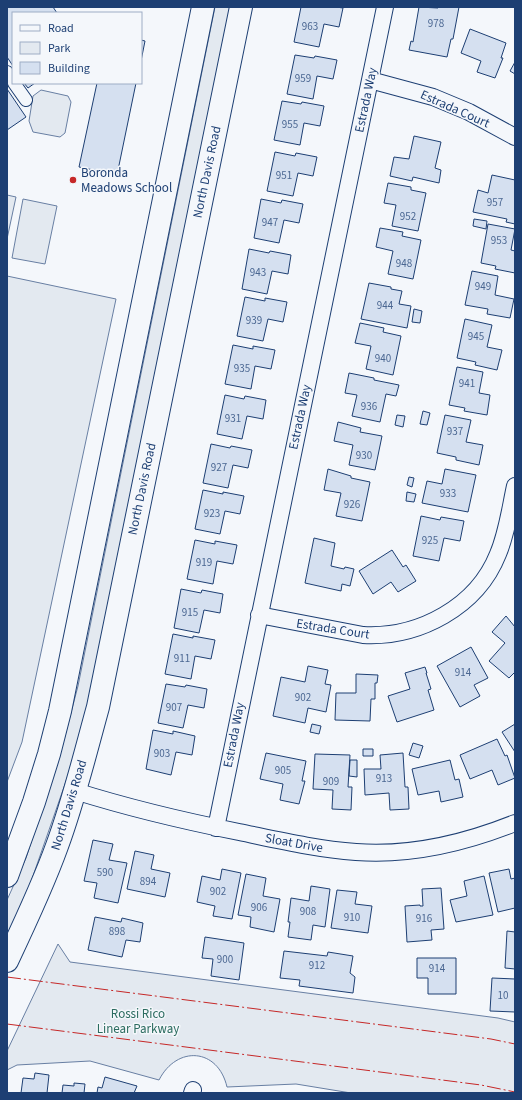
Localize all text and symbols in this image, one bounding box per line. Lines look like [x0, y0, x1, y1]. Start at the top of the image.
legend [12, 12, 142, 84]
house number: 978 [428, 16, 445, 31]
house number: 963 [302, 19, 318, 34]
text: Road [48, 20, 74, 37]
text: Park [48, 40, 70, 57]
text: Building [48, 60, 90, 77]
street label: Estrada Way [350, 66, 382, 134]
house number: 959 [295, 71, 311, 86]
street label: Estrada Court [418, 86, 493, 133]
house number: 955 [282, 117, 298, 132]
street label: North Davis Road [188, 124, 226, 220]
place label: Boronda Meadows School [81, 164, 172, 197]
house number: 951 [276, 168, 292, 183]
marker: Boronda Meadows School [68, 175, 78, 185]
house number: 957 [487, 195, 503, 210]
house number: 952 [400, 209, 416, 224]
house number: 947 [262, 215, 278, 230]
house number: 953 [491, 233, 507, 248]
house number: 948 [396, 256, 413, 271]
house number: 943 [250, 265, 266, 280]
house number: 949 [475, 279, 491, 294]
house number: 944 [377, 298, 394, 313]
house number: 939 [246, 313, 262, 328]
house number: 945 [468, 329, 484, 344]
house number: 940 [375, 351, 391, 366]
house number: 935 [234, 361, 250, 376]
house number: 941 [459, 376, 475, 391]
street label: Estrada Way [284, 383, 316, 451]
house number: 936 [361, 399, 378, 414]
house number: 931 [225, 411, 241, 426]
house number: 937 [447, 424, 463, 439]
street label: North Davis Road [123, 441, 161, 537]
house number: 930 [356, 448, 372, 463]
house number: 927 [211, 460, 227, 475]
house number: 933 [440, 486, 456, 501]
house number: 926 [344, 497, 361, 512]
house number: 923 [204, 506, 220, 521]
house number: 925 [422, 533, 438, 548]
house number: 919 [196, 555, 212, 570]
house number: 915 [182, 605, 198, 620]
street label: Estrada Court [295, 614, 372, 644]
house number: 911 [174, 651, 190, 666]
house number: 914 [455, 665, 472, 680]
house number: 902 [295, 690, 311, 705]
house number: 907 [166, 700, 182, 715]
street label: Estrada Way [219, 701, 249, 769]
house number: 903 [154, 746, 170, 761]
street label: North Davis Road [47, 758, 91, 852]
house number: 905 [275, 763, 291, 778]
house number: 913 [376, 771, 392, 786]
house number: 909 [323, 774, 339, 789]
street label: Sloat Drive [264, 829, 324, 857]
house number: 590 [97, 865, 113, 880]
house number: 894 [140, 874, 157, 889]
house number: 902 [210, 884, 226, 899]
house number: 906 [251, 900, 268, 915]
house number: 908 [300, 904, 317, 919]
house number: 910 [344, 910, 360, 925]
house number: 916 [416, 911, 433, 926]
house number: 898 [109, 924, 126, 939]
house number: 900 [217, 952, 233, 967]
house number: 912 [309, 958, 325, 973]
house number: 914 [429, 961, 446, 976]
house number: 10 [498, 988, 508, 1003]
park label: Rossi Rico Linear Parkway [97, 1005, 179, 1038]

